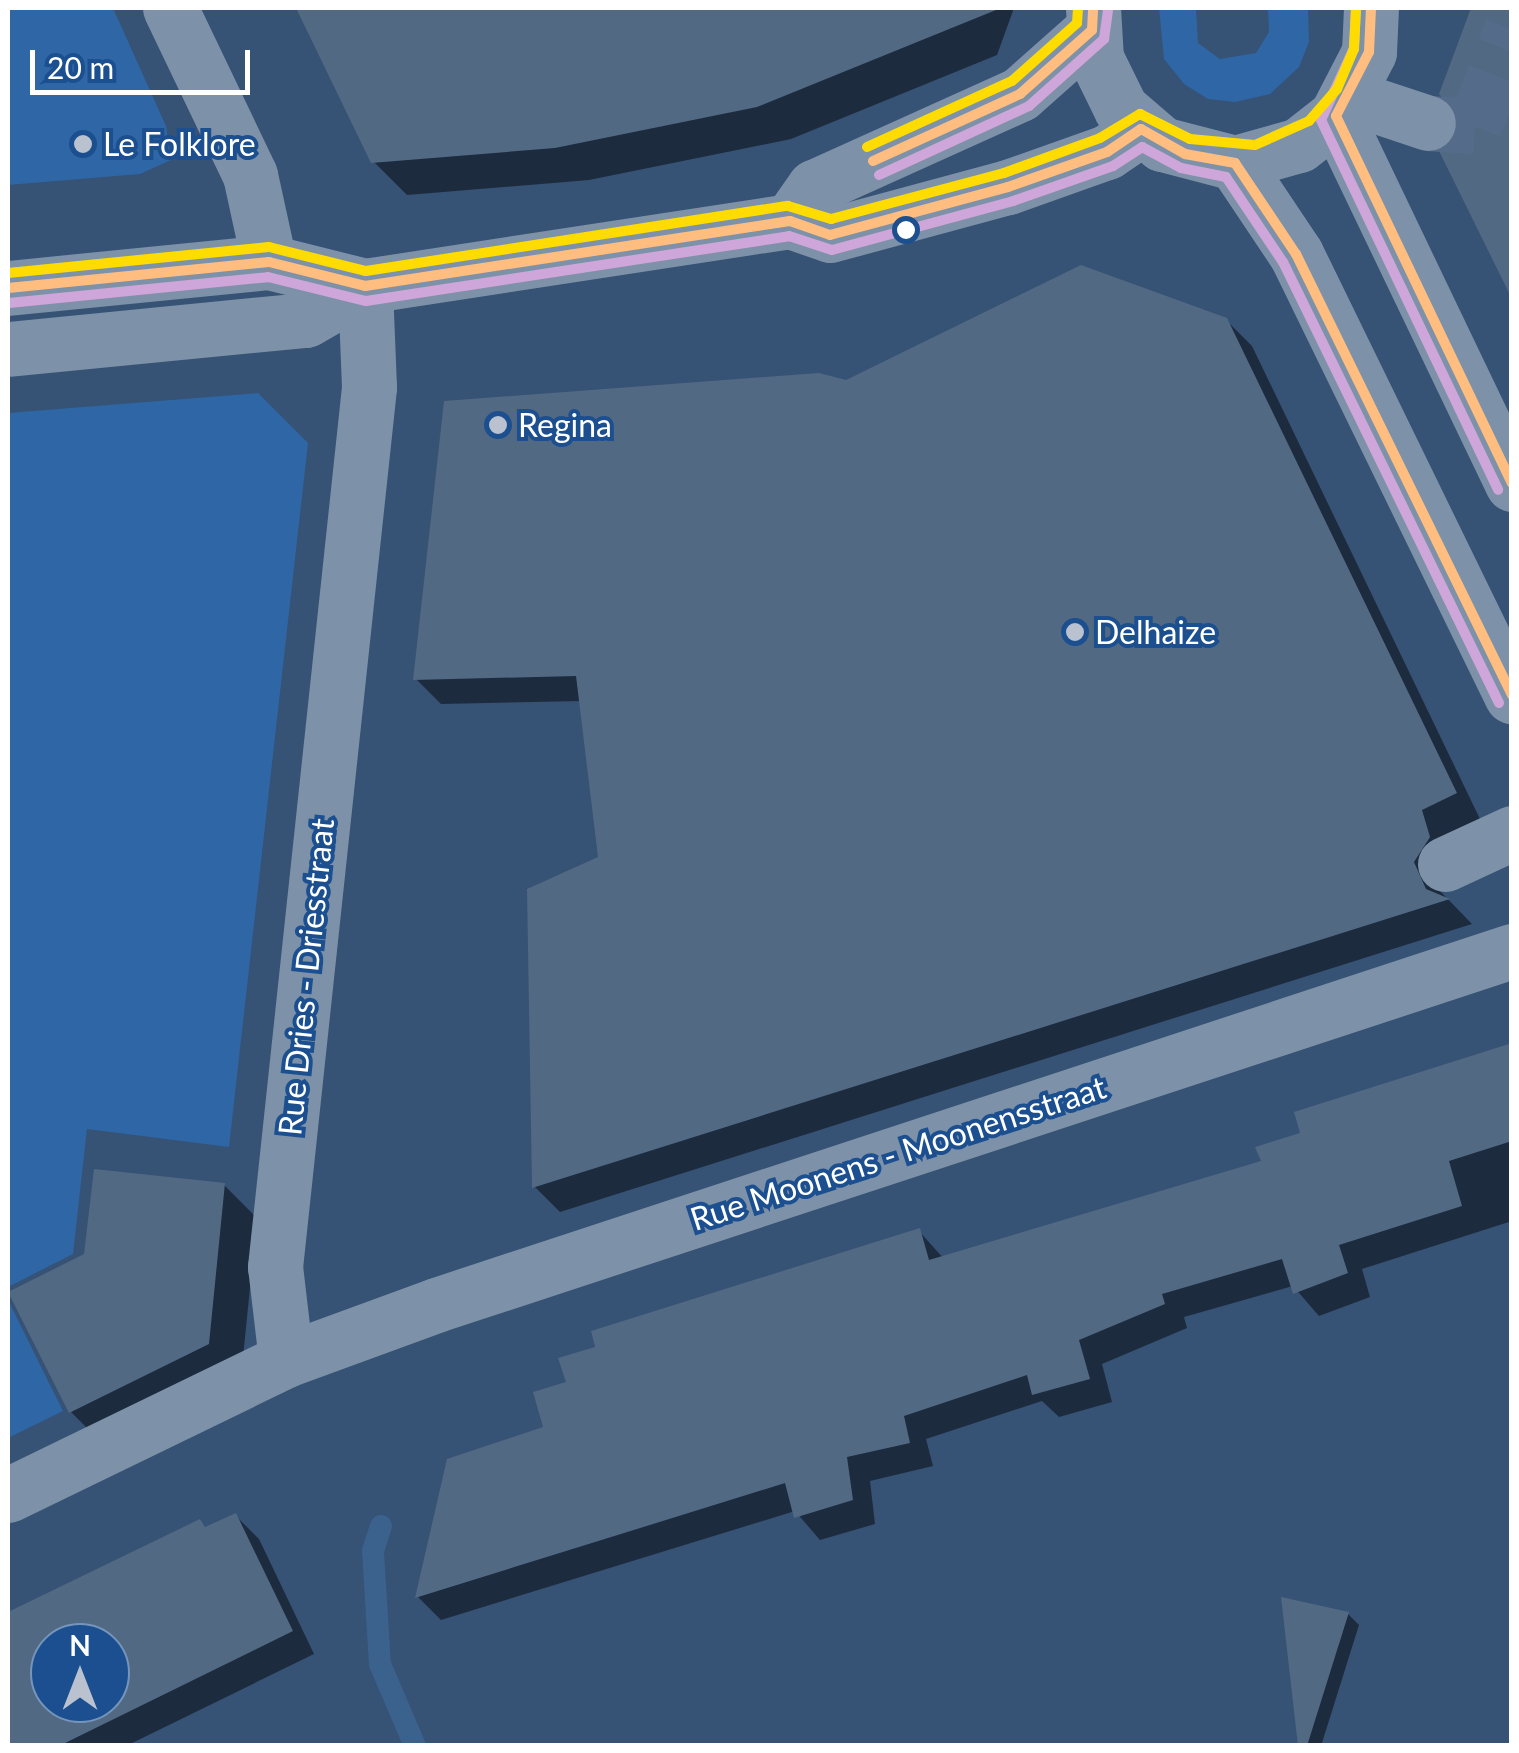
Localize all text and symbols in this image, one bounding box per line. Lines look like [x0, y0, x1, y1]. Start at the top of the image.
scale bar [35, 30, 255, 92]
text: 20 m [47, 49, 114, 85]
place label: Le Folklore [103, 125, 256, 163]
marker: Le Folklore [72, 133, 94, 155]
unlabelled marker [896, 220, 916, 240]
place label: Regina [518, 406, 612, 444]
marker: Regina [487, 414, 509, 436]
place label: Delhaize [1095, 613, 1216, 651]
marker: Delhaize [1064, 621, 1086, 643]
street label: Rue Dries - Driesstraat [270, 817, 342, 1137]
street label: Rue Moonens - Moonensstraat [686, 1068, 1110, 1238]
north arrow [30, 1623, 130, 1723]
text: N [69, 1628, 91, 1662]

